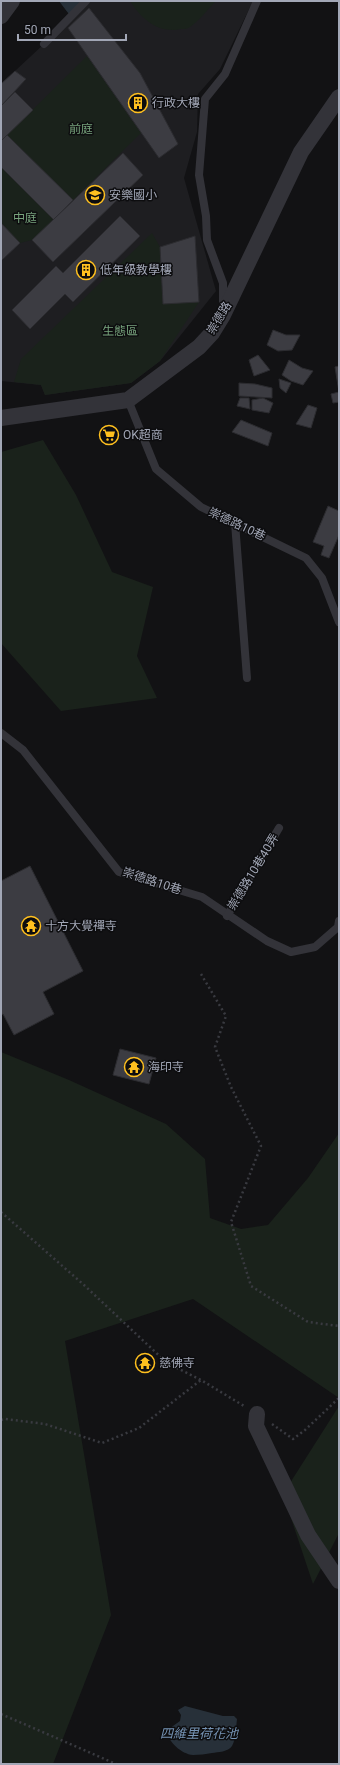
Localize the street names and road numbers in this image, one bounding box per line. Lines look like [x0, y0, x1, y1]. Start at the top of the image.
street label: 崇德路 [204, 299, 234, 337]
street label: 崇德路10巷 [206, 505, 268, 543]
street label: 崇德路10巷40弄 [225, 831, 281, 913]
street label: 崇德路10巷 [121, 865, 183, 897]

